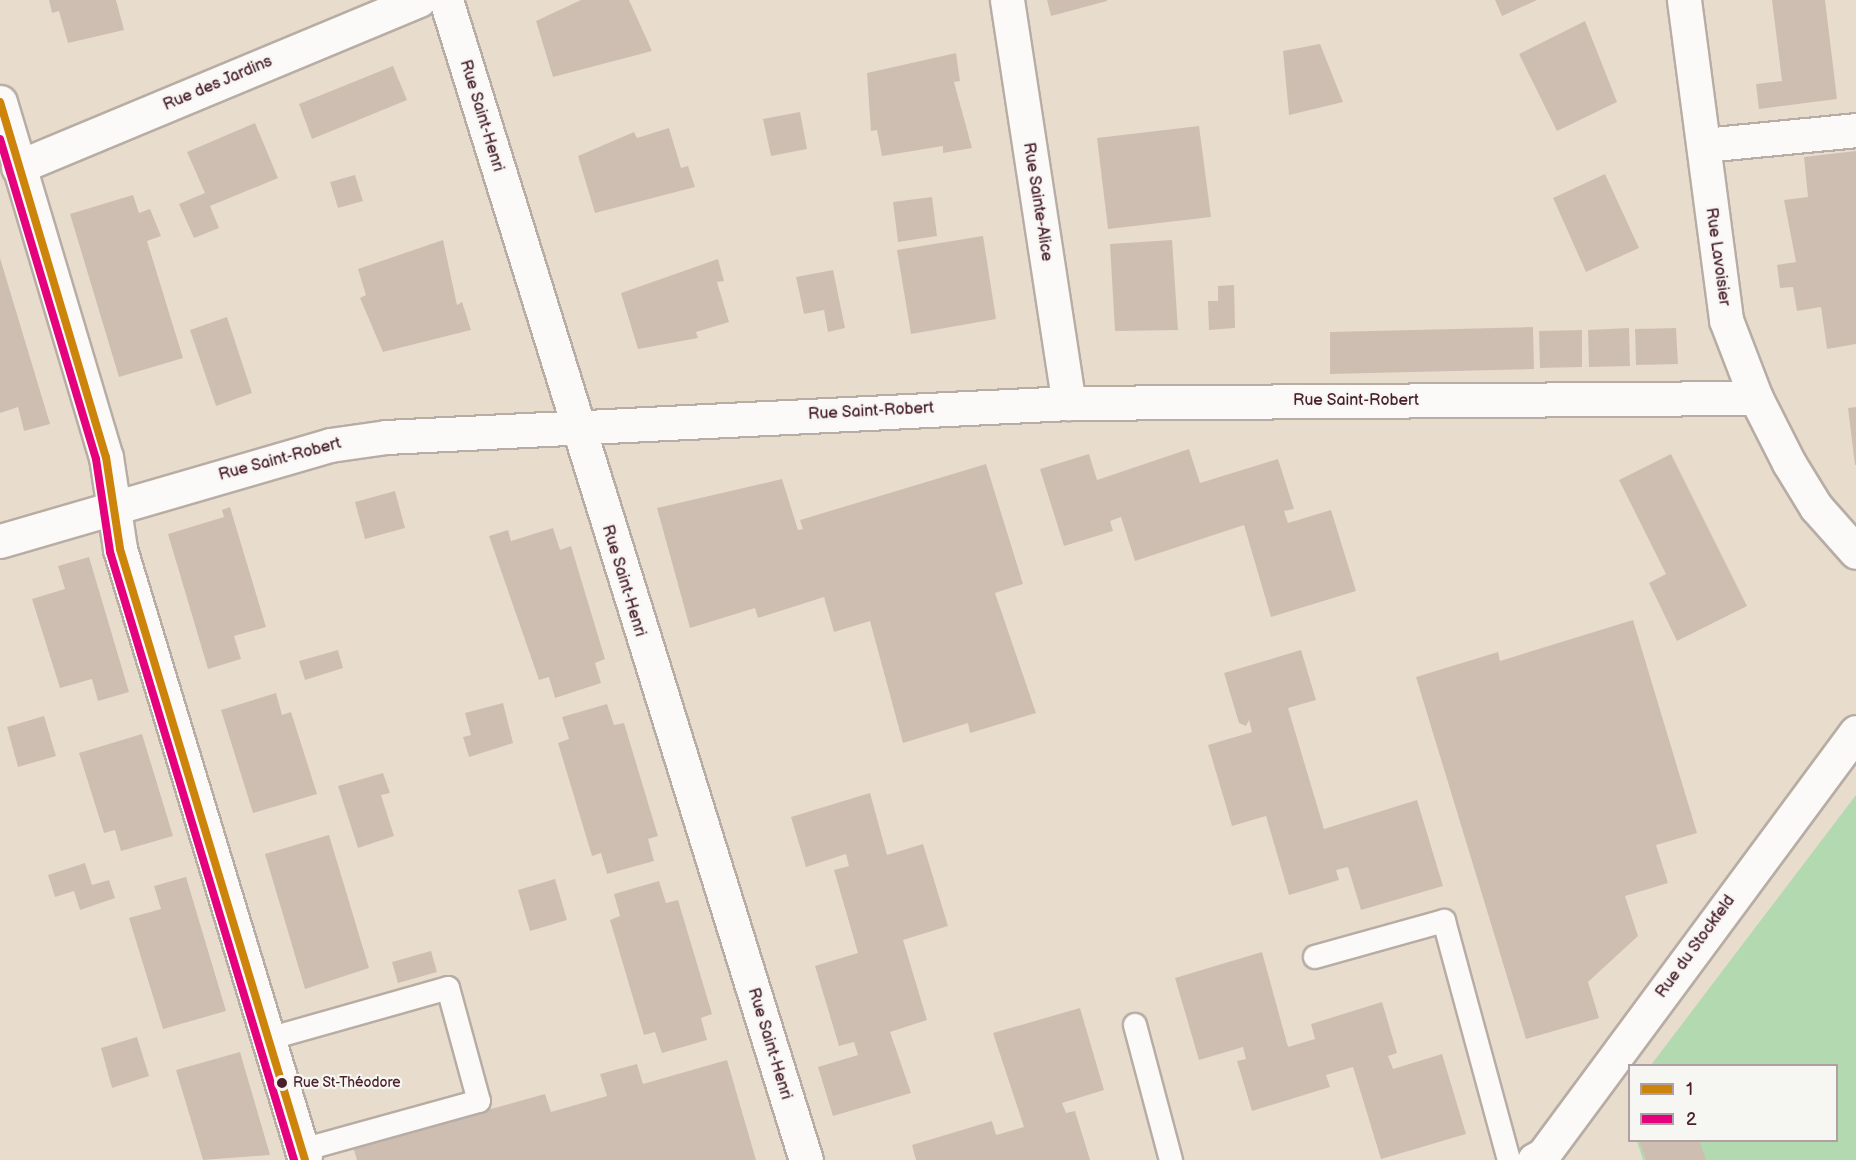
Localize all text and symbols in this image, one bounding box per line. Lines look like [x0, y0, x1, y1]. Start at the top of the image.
street label: Rue des Jardins [160, 52, 276, 116]
street label: Rue Saint-Henri [455, 58, 507, 174]
street label: Rue Sainte-Alice [1018, 141, 1056, 263]
street label: Rue Lavoisier [1701, 207, 1733, 307]
street label: Rue Saint-Robert [1293, 391, 1419, 411]
street label: Rue Saint-Robert [807, 399, 935, 425]
street label: Rue Saint-Robert [217, 434, 343, 486]
street label: Rue Saint-Henri [597, 523, 649, 639]
street label: Rue du Stockfeld [1652, 892, 1740, 1002]
street label: Rue Saint-Henri [743, 986, 795, 1102]
legend [1628, 1064, 1838, 1142]
place label: Rue St-Théodore [293, 1075, 401, 1091]
marker: Rue St-Théodore [276, 1077, 288, 1089]
text: 1 [1686, 1079, 1693, 1100]
text: 2 [1686, 1109, 1697, 1130]

